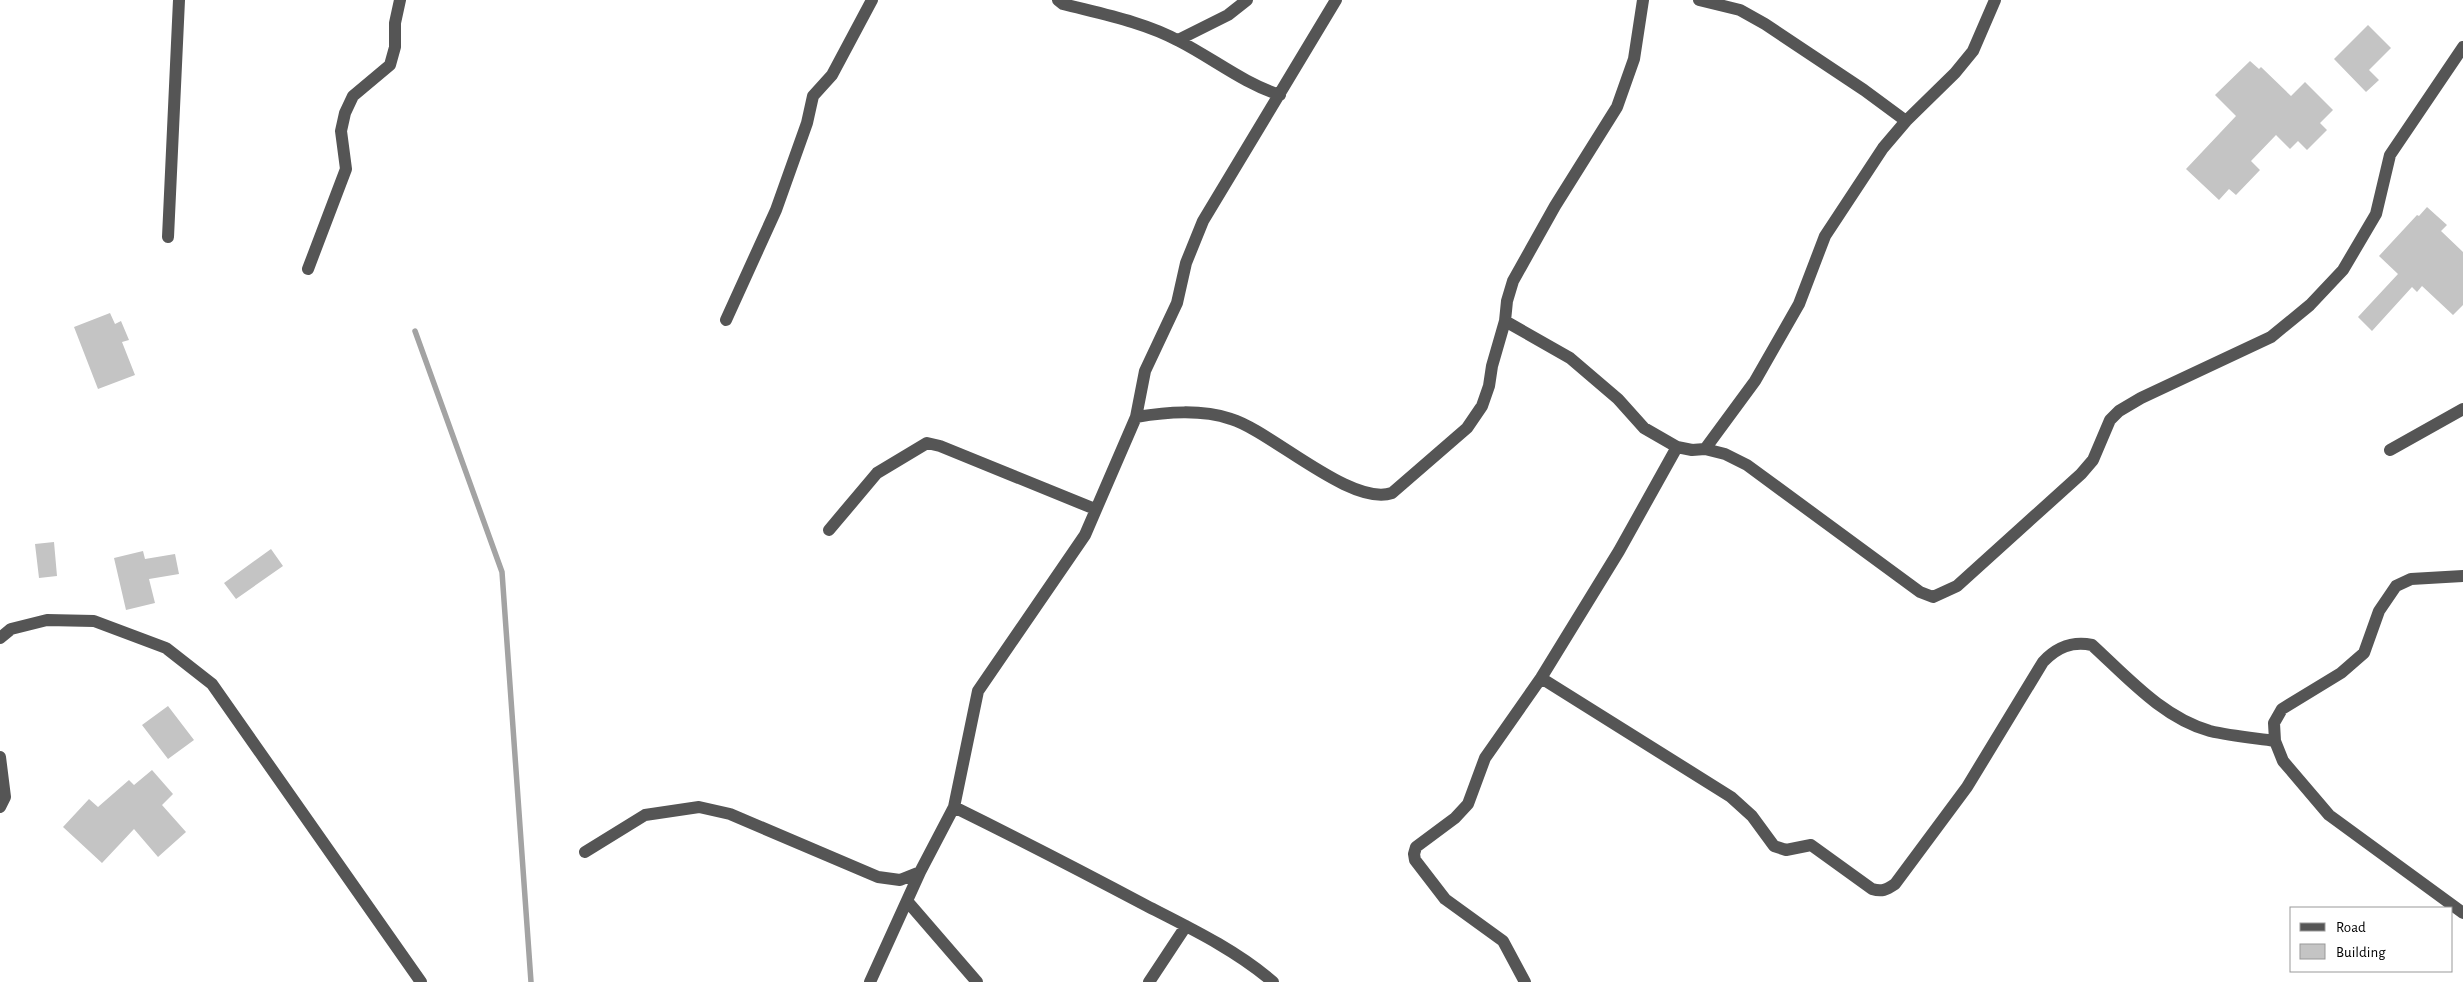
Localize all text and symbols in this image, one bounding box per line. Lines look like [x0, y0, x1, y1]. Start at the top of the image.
legend [2290, 907, 2453, 972]
text: Road [2336, 920, 2366, 935]
text: Building [2336, 945, 2386, 960]

